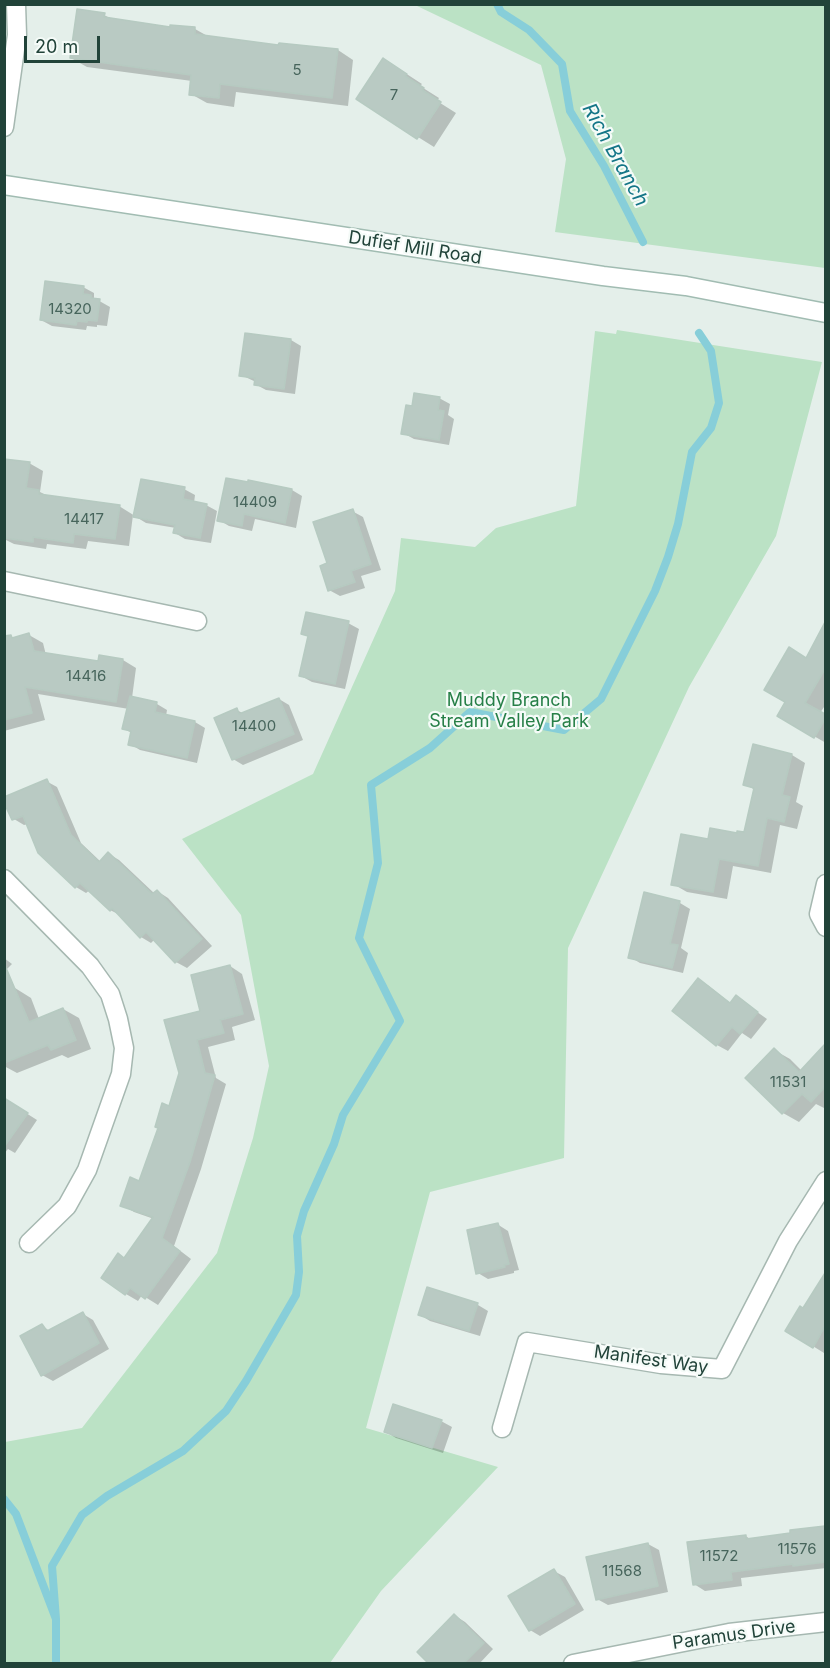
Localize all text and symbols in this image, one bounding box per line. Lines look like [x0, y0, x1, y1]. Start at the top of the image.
scale bar [27, 24, 104, 62]
text: 20 m [35, 36, 78, 57]
house number: 5 [292, 61, 302, 79]
house number: 7 [390, 86, 398, 104]
water label: Rich Branch [577, 99, 653, 211]
street label: Dufief Mill Road [347, 227, 483, 269]
house number: 14320 [48, 300, 92, 318]
house number: 14409 [233, 493, 277, 511]
house number: 14417 [64, 510, 104, 528]
house number: 14416 [66, 667, 106, 685]
park label: Muddy Branch Stream Valley Park [429, 690, 589, 732]
house number: 14400 [232, 717, 276, 735]
house number: 11531 [770, 1073, 806, 1091]
street label: Manifest Way [592, 1341, 710, 1379]
house number: 11576 [778, 1540, 816, 1558]
house number: 11572 [700, 1547, 738, 1565]
house number: 11568 [602, 1562, 642, 1580]
street label: Paramus Drive [671, 1616, 797, 1654]

